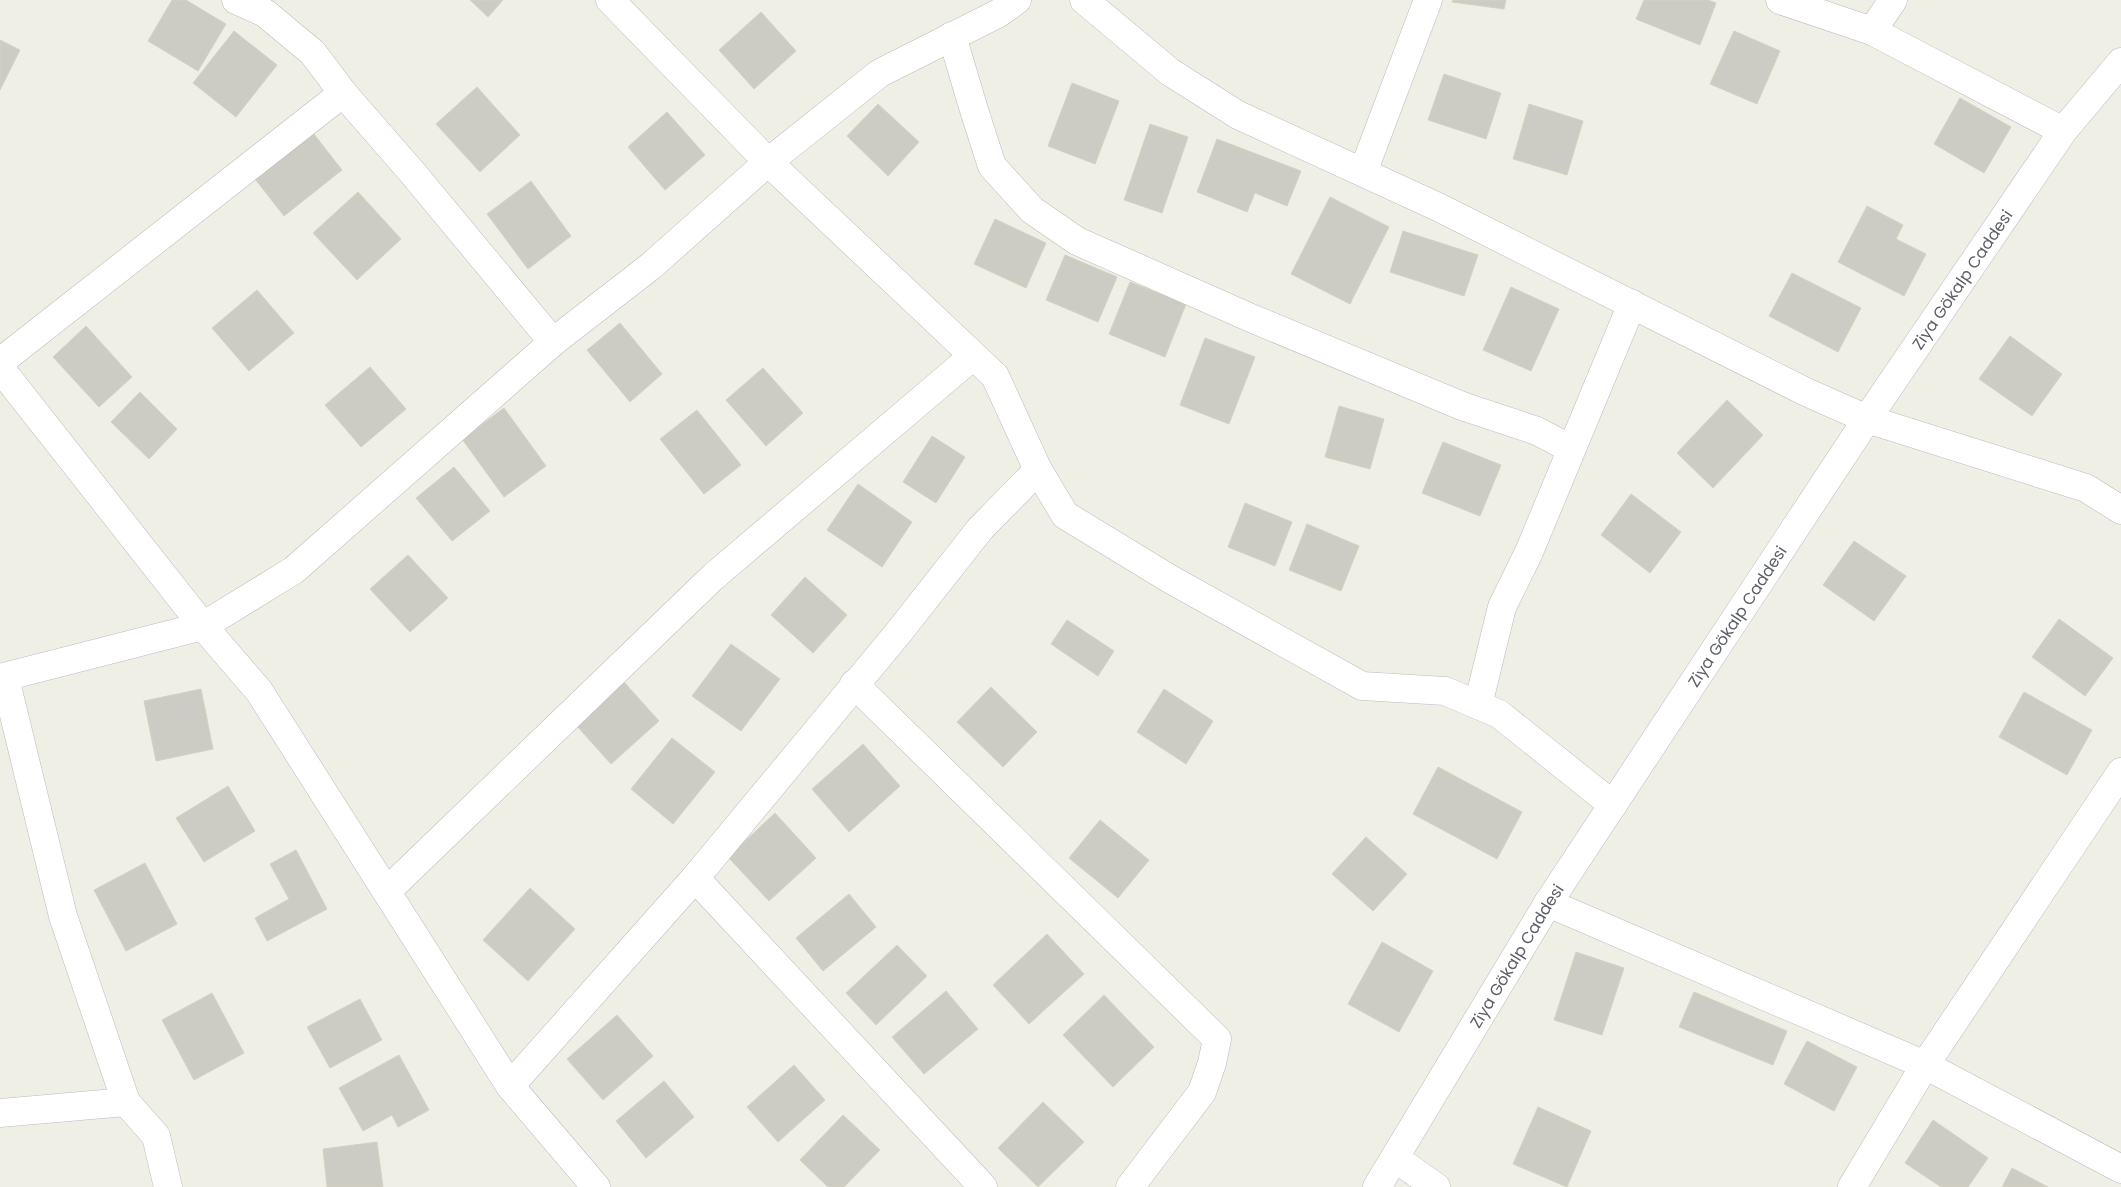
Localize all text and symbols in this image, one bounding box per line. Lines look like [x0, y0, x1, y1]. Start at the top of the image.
street label: Ziya Gökalp Caddesi [1906, 205, 2018, 354]
street label: Ziya Gökalp Caddesi [1682, 541, 1792, 691]
street label: Ziya Gökalp Caddesi [1464, 879, 1569, 1032]

